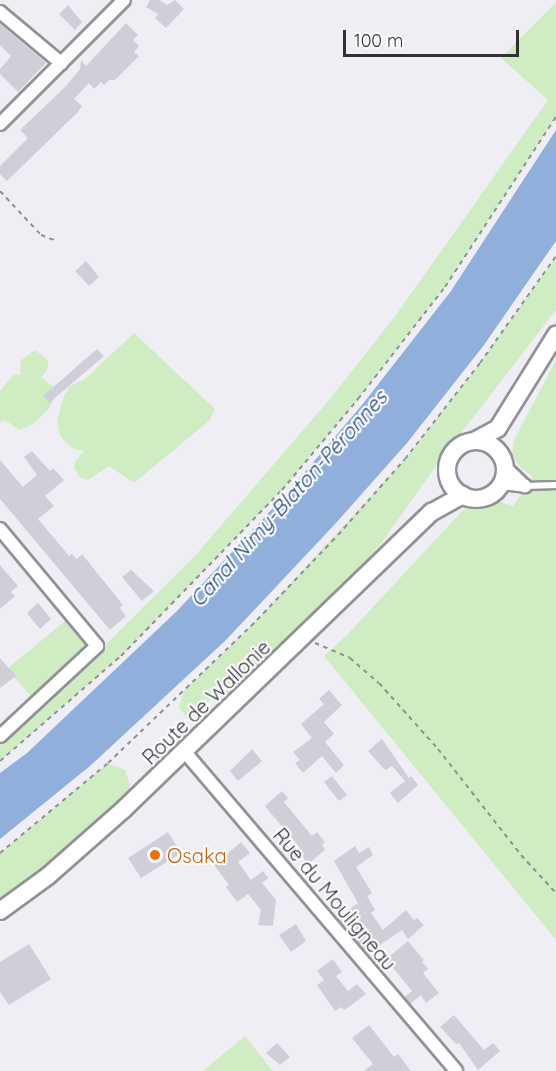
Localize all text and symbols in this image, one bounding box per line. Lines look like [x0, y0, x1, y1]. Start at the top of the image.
scale bar [346, 18, 522, 56]
text: 100 m [354, 29, 403, 52]
water label: Canal Nimy-Blaton-Péronnes [184, 385, 392, 611]
street label: Route de Wallonie [137, 635, 275, 769]
street label: Rue du Mouligneau [269, 823, 401, 975]
place label: Osaka [167, 843, 227, 867]
marker: Osaka [148, 848, 162, 862]

